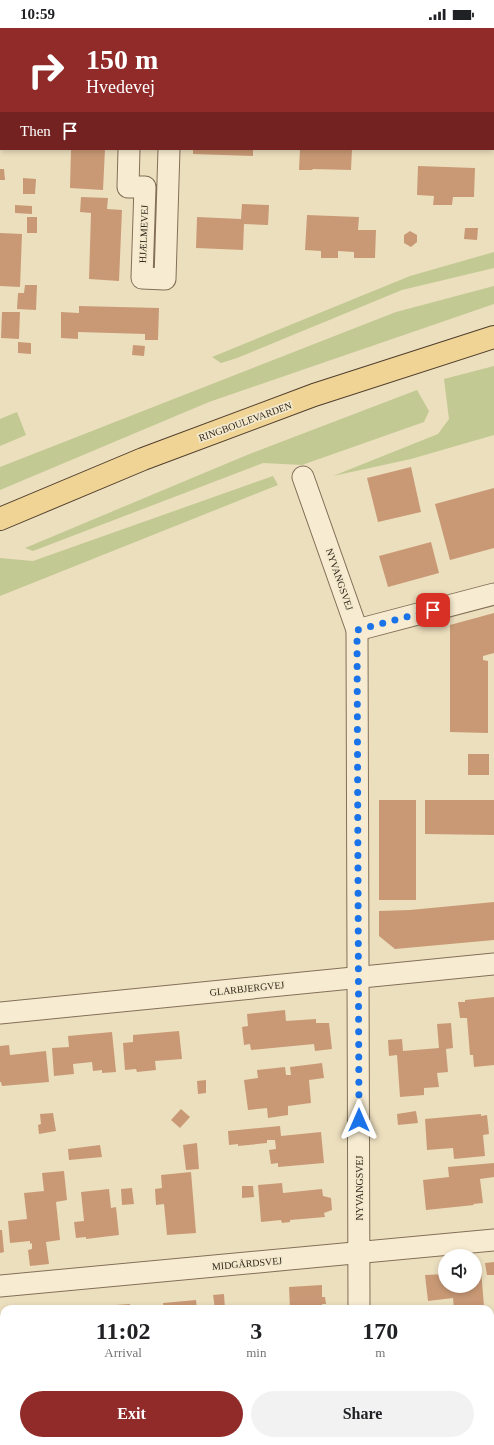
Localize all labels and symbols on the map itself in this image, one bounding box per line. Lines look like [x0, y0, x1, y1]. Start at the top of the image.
street label: HJÆLMEVEJ [137, 205, 150, 263]
street label: RINGBOULEVARDEN [197, 400, 293, 443]
street label: NYVANGSVEJ [324, 547, 355, 612]
pin [416, 593, 450, 627]
street label: GLARBJERGVEJ [209, 979, 285, 998]
position arrow [338, 1099, 380, 1141]
street label: NYVANGSVEJ [354, 1155, 365, 1220]
street label: MIDGÅRDSVEJ [211, 1255, 283, 1272]

